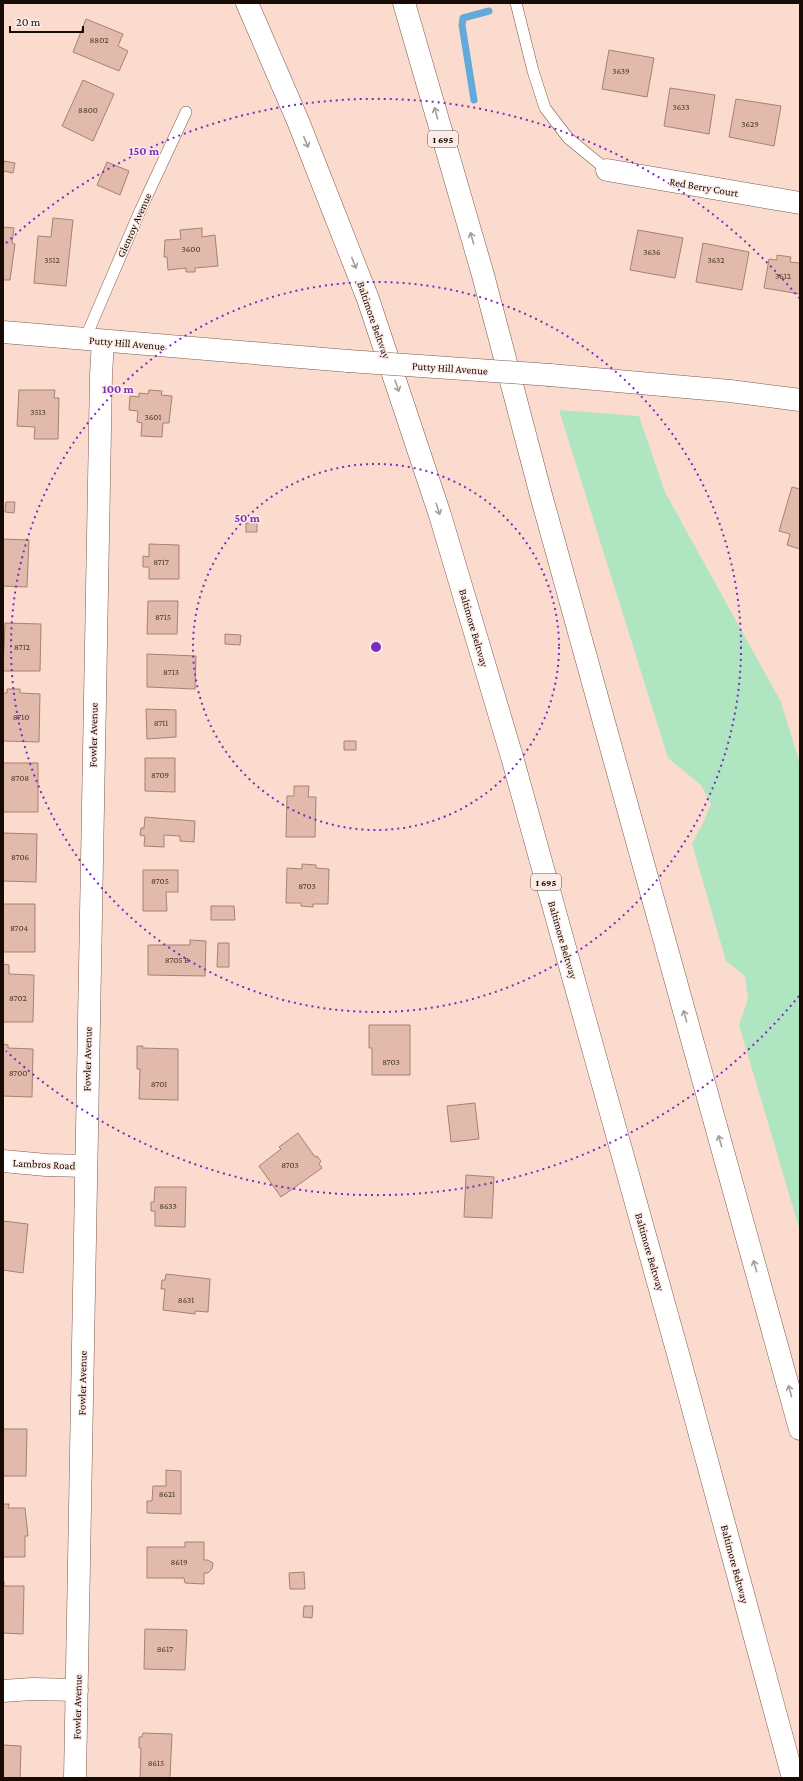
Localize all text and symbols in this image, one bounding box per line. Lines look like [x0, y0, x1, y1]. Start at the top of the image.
scale bar [10, 8, 83, 34]
text: 20 m [16, 15, 41, 29]
house number: 8802 [90, 35, 108, 45]
house number: 3639 [612, 66, 630, 76]
house number: 3633 [672, 102, 690, 112]
house number: 8800 [78, 105, 98, 115]
one-way arrow [432, 107, 439, 120]
house number: 3629 [741, 119, 759, 129]
road number: I 695 [428, 131, 458, 147]
one-way arrow [303, 136, 310, 148]
text: 150 m [129, 144, 160, 158]
street label: Red Berry Court [668, 175, 740, 200]
street label: Glenroy Avenue [114, 191, 155, 259]
one-way arrow [468, 231, 475, 244]
house number: 3600 [181, 244, 201, 254]
house number: 3636 [643, 247, 661, 257]
house number: 3512 [44, 255, 60, 265]
house number: 3632 [707, 255, 725, 265]
one-way arrow [350, 257, 358, 269]
house number: 3612 [775, 271, 791, 281]
street label: Baltimore Beltway [354, 280, 393, 361]
street label: Putty Hill Avenue [89, 334, 166, 353]
street label: Putty Hill Avenue [412, 359, 489, 378]
one-way arrow [394, 379, 401, 392]
text: 100 m [102, 382, 135, 396]
house number: 3513 [30, 407, 46, 417]
house number: 3601 [145, 412, 161, 422]
one-way arrow [435, 502, 442, 515]
text: 50 m [234, 511, 261, 525]
house number: 8717 [153, 557, 169, 567]
street label: Baltimore Beltway [456, 587, 491, 670]
house number: 8715 [155, 612, 171, 622]
centre of rings [369, 640, 383, 654]
house number: 8712 [14, 642, 30, 652]
house number: 8713 [163, 667, 179, 677]
street label: Fowler Avenue [86, 702, 100, 767]
house number: 8710 [13, 712, 29, 722]
house number: 8711 [154, 718, 168, 728]
house number: 8709 [151, 770, 169, 780]
house number: 8708 [11, 773, 29, 783]
house number: 8706 [11, 852, 29, 862]
road number: I 695 [531, 874, 561, 890]
house number: 8705 [151, 876, 169, 886]
house number: 8703 [298, 881, 316, 891]
street label: Baltimore Beltway [545, 899, 580, 982]
house number: 8704 [10, 923, 28, 933]
house number: 8705 B [165, 955, 189, 965]
house number: 8702 [9, 993, 27, 1003]
one-way arrow [681, 1009, 688, 1022]
street label: Fowler Avenue [80, 1026, 94, 1091]
house number: 8703 [382, 1057, 400, 1067]
house number: 8700 [9, 1068, 27, 1078]
house number: 8701 [151, 1079, 167, 1089]
one-way arrow [716, 1134, 723, 1147]
street label: Lambros Road [12, 1156, 76, 1172]
house number: 8703 [281, 1160, 299, 1170]
house number: 8633 [159, 1201, 177, 1211]
street label: Baltimore Beltway [632, 1211, 667, 1294]
one-way arrow [751, 1260, 758, 1273]
house number: 8631 [178, 1295, 194, 1305]
street label: Fowler Avenue [75, 1350, 89, 1415]
one-way arrow [786, 1385, 793, 1398]
house number: 8621 [159, 1489, 175, 1499]
street label: Baltimore Beltway [718, 1523, 751, 1606]
house number: 8619 [171, 1557, 188, 1567]
house number: 8617 [157, 1644, 173, 1654]
street label: Fowler Avenue [70, 1674, 84, 1739]
house number: 8615 [148, 1758, 164, 1768]

